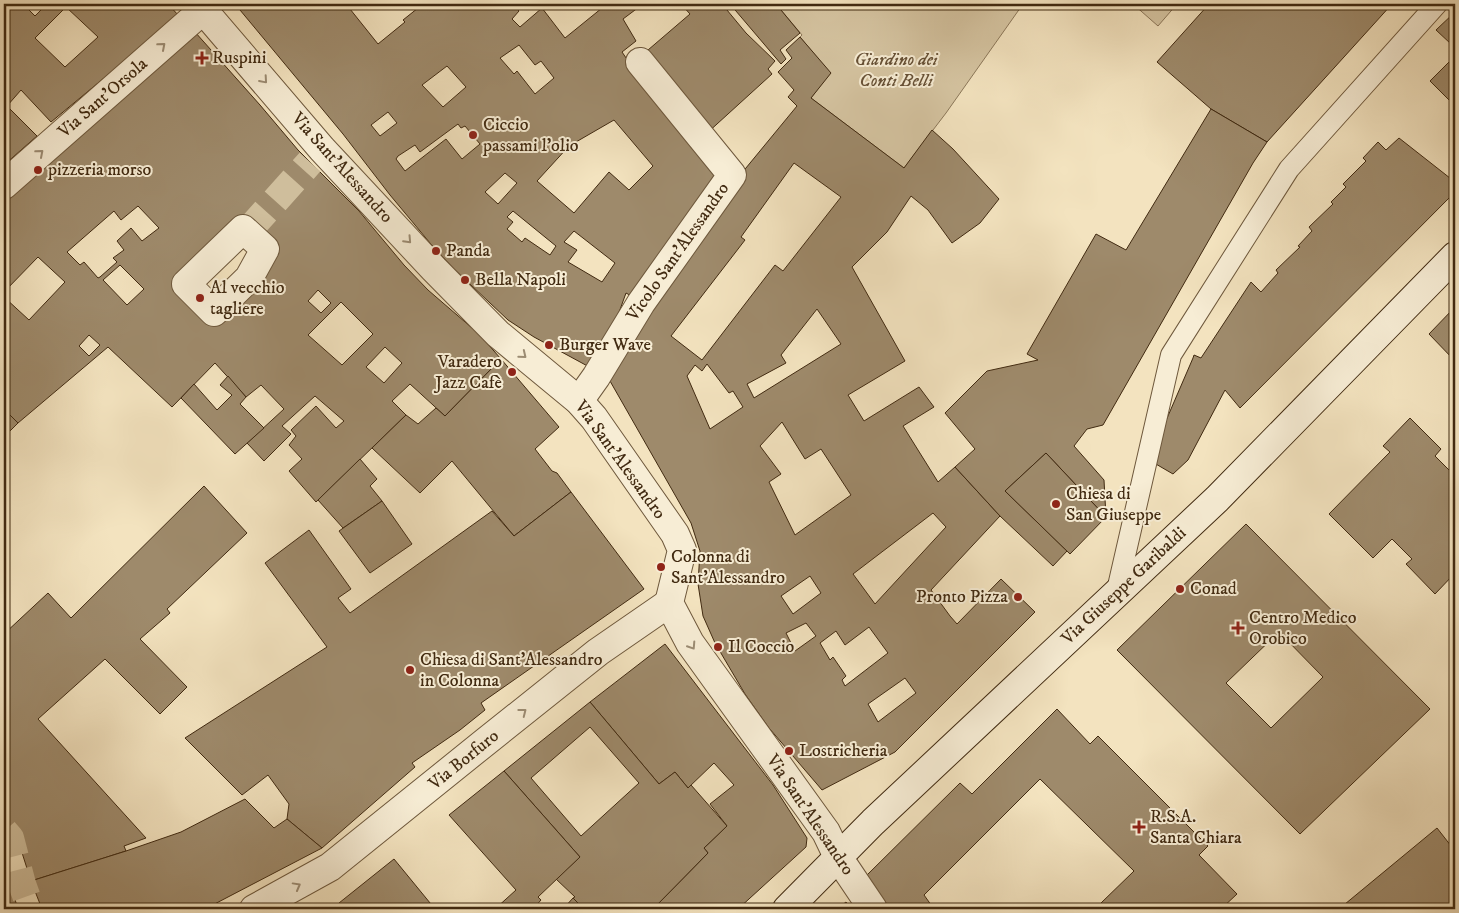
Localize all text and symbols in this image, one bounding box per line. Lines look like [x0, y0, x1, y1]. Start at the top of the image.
one-way arrow [157, 43, 166, 52]
place label: Ruspini [212, 47, 266, 69]
park label: Giardino dei Conti Belli [854, 49, 939, 92]
marker: Ruspini [196, 52, 208, 64]
street label: Via Sant'Orsola [53, 53, 153, 143]
one-way arrow [258, 75, 267, 84]
street label: Via Sant'Alessandro [286, 107, 398, 228]
place label: Ciccio passami l'olio [482, 114, 579, 157]
marker: Ciccio passami l'olio [467, 129, 479, 141]
one-way arrow [35, 150, 44, 159]
place label: pizzeria morso [47, 159, 151, 181]
marker: pizzeria morso [32, 164, 44, 176]
street label: Vicolo Sant'Alessandro [621, 178, 734, 326]
one-way arrow [402, 235, 411, 244]
place label: Panda [446, 240, 490, 262]
marker: Panda [430, 245, 442, 257]
place label: Bella Napoli [475, 269, 566, 291]
marker: Bella Napoli [459, 274, 471, 286]
place label: Al vecchio tagliere [210, 277, 285, 320]
marker: Al vecchio tagliere [194, 292, 206, 304]
place label: Burger Wave [559, 334, 651, 356]
marker: Burger Wave [543, 339, 555, 351]
one-way arrow [517, 349, 526, 358]
place label: Varadero Jazz Cafè [433, 351, 502, 394]
marker: Varadero Jazz Cafè [506, 366, 518, 378]
street label: Via Sant'Alessandro [569, 396, 671, 524]
place label: Chiesa di San Giuseppe [1066, 483, 1161, 526]
marker: Chiesa di San Giuseppe [1050, 498, 1062, 510]
street label: Via Giuseppe Garibaldi [1056, 522, 1191, 650]
place label: Colonna di Sant'Alessandro [671, 546, 785, 589]
marker: Colonna di Sant'Alessandro [655, 561, 667, 573]
place label: Conad [1190, 578, 1237, 600]
marker: Conad [1174, 583, 1186, 595]
place label: Pronto Pizza [916, 586, 1008, 608]
marker: Pronto Pizza [1012, 591, 1024, 603]
place label: Centro Medico Orobico [1249, 607, 1357, 650]
marker: Centro Medico Orobico [1231, 621, 1245, 635]
place label: Il Coccio [728, 636, 795, 658]
one-way arrow [686, 640, 695, 650]
marker: Il Coccio [712, 641, 724, 653]
place label: Chiesa di Sant'Alessandro in Colonna [420, 649, 603, 692]
marker: Chiesa di Sant'Alessandro in Colonna [404, 664, 416, 676]
one-way arrow [517, 709, 526, 718]
street label: Via Borfuro [424, 725, 504, 796]
place label: Lostricheria [799, 740, 888, 762]
marker: Lostricheria [783, 745, 795, 757]
street label: Via Sant'Alessandro [761, 749, 859, 880]
place label: R.S.A. Santa Chiara [1150, 806, 1242, 849]
marker: R.S.A. Santa Chiara [1132, 820, 1146, 834]
one-way arrow [292, 882, 301, 892]

